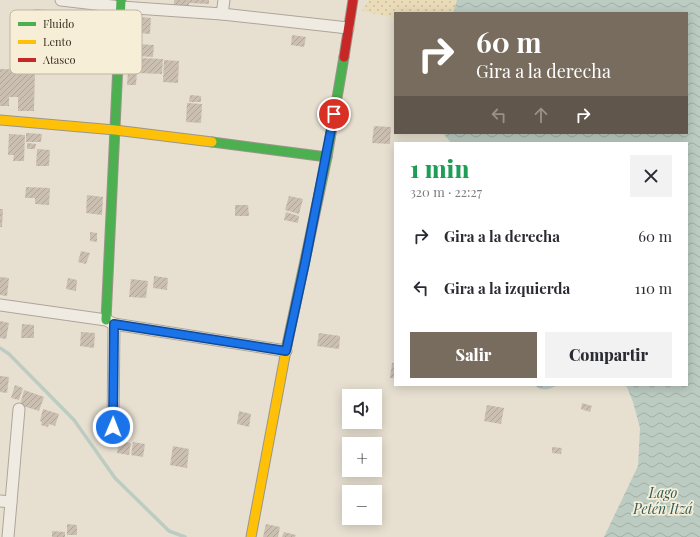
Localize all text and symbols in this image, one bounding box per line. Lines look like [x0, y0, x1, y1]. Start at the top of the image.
legend [10, 10, 142, 74]
text: Fluido [43, 16, 74, 31]
text: 60 m [476, 23, 542, 60]
icon: right [410, 28, 462, 80]
text: Lento [43, 34, 72, 49]
text: Atasco [42, 52, 76, 67]
text: Gira a la derecha [476, 59, 611, 83]
pin [317, 97, 351, 131]
icon: arrive [323, 103, 345, 125]
icon: left [488, 104, 510, 126]
icon: ahead [530, 104, 552, 126]
icon: right [572, 104, 594, 126]
text: 1 min [410, 152, 469, 184]
button: close [630, 155, 672, 197]
text: 320 m · 22:27 [410, 183, 482, 200]
icon: right [410, 225, 432, 247]
text: Gira a la derecha [444, 226, 560, 246]
text: 60 m [638, 226, 672, 246]
icon: left [410, 277, 432, 299]
text: Gira a la izquierda [444, 278, 570, 298]
text: 110 m [635, 278, 672, 298]
button: Salir [410, 332, 537, 378]
button: Compartir [545, 332, 672, 378]
map controls [342, 389, 382, 525]
button: sound [342, 389, 382, 429]
position arrow [92, 406, 134, 448]
button: + [342, 437, 382, 477]
water label: Lago Petén Itzá [632, 483, 693, 518]
button: − [342, 485, 382, 525]

